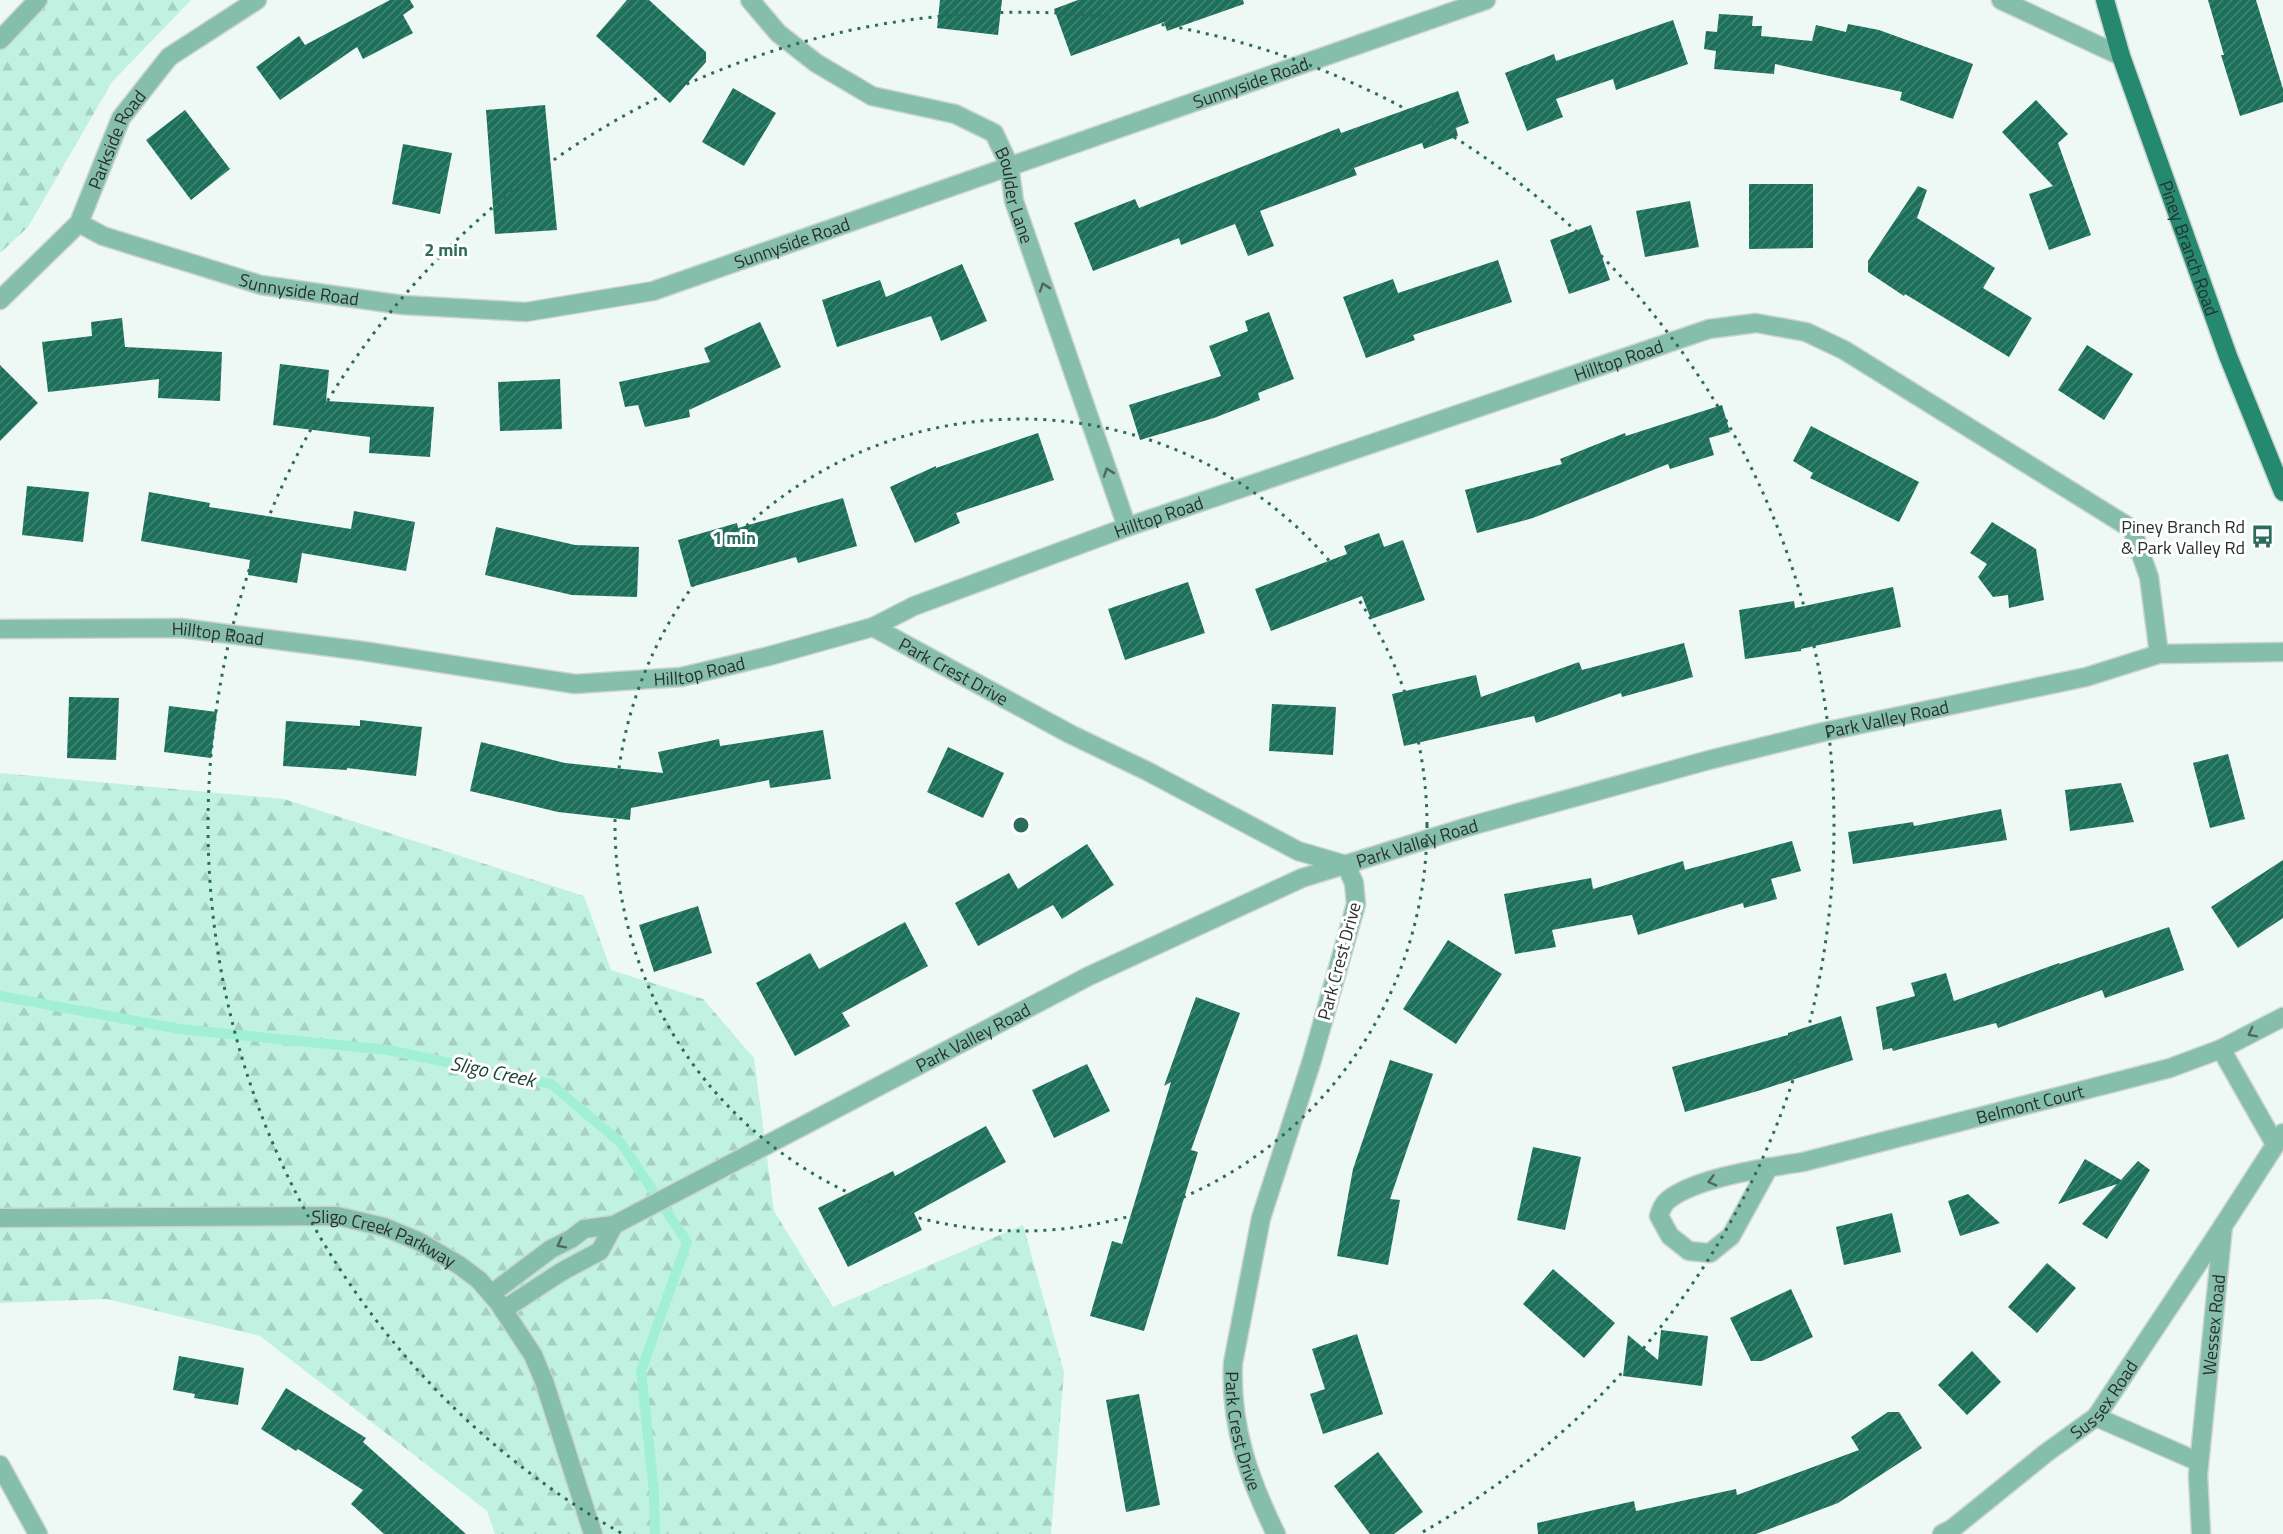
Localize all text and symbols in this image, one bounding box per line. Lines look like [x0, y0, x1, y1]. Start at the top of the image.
street label: Sunnyside Road [1189, 50, 1312, 115]
street label: Parkside Road [80, 84, 152, 193]
street label: Boulder Lane [989, 142, 1041, 247]
street label: Piney Branch Road [2153, 176, 2226, 320]
street label: Sunnyside Road [730, 210, 853, 275]
text: 2 min [424, 236, 468, 263]
street label: Sunnyside Road [236, 266, 361, 312]
one-way arrow [1039, 282, 1051, 293]
street label: Hilltop Road [1570, 332, 1667, 388]
one-way arrow [1102, 467, 1115, 478]
street label: Hilltop Road [1110, 489, 1207, 544]
place label: Piney Branch Rd & Park Valley Rd [2121, 513, 2245, 561]
bus stop icon: Piney Branch Rd & Park Valley Rd [2250, 523, 2276, 549]
text: 1 min [712, 524, 756, 551]
street label: Hilltop Road [172, 614, 265, 652]
street label: Park Crest Drive [894, 630, 1014, 712]
street label: Hilltop Road [653, 649, 748, 692]
street label: Park Valley Road [1822, 693, 1951, 745]
street label: Park Valley Road [1352, 811, 1481, 874]
centre of rings [1011, 815, 1031, 835]
street label: Park Crest Drive [1310, 899, 1368, 1023]
street label: Park Valley Road [910, 996, 1035, 1078]
one-way arrow [2247, 1025, 2258, 1037]
water label: Sligo Creek [448, 1047, 540, 1095]
street label: Belmont Court [1973, 1077, 2087, 1131]
one-way arrow [1707, 1174, 1718, 1186]
street label: Sligo Creek Parkway [311, 1202, 462, 1274]
one-way arrow [556, 1237, 567, 1248]
street label: Wessex Road [2195, 1273, 2232, 1377]
street label: Sussex Road [2064, 1354, 2144, 1445]
street label: Park Crest Drive [1219, 1371, 1269, 1494]

